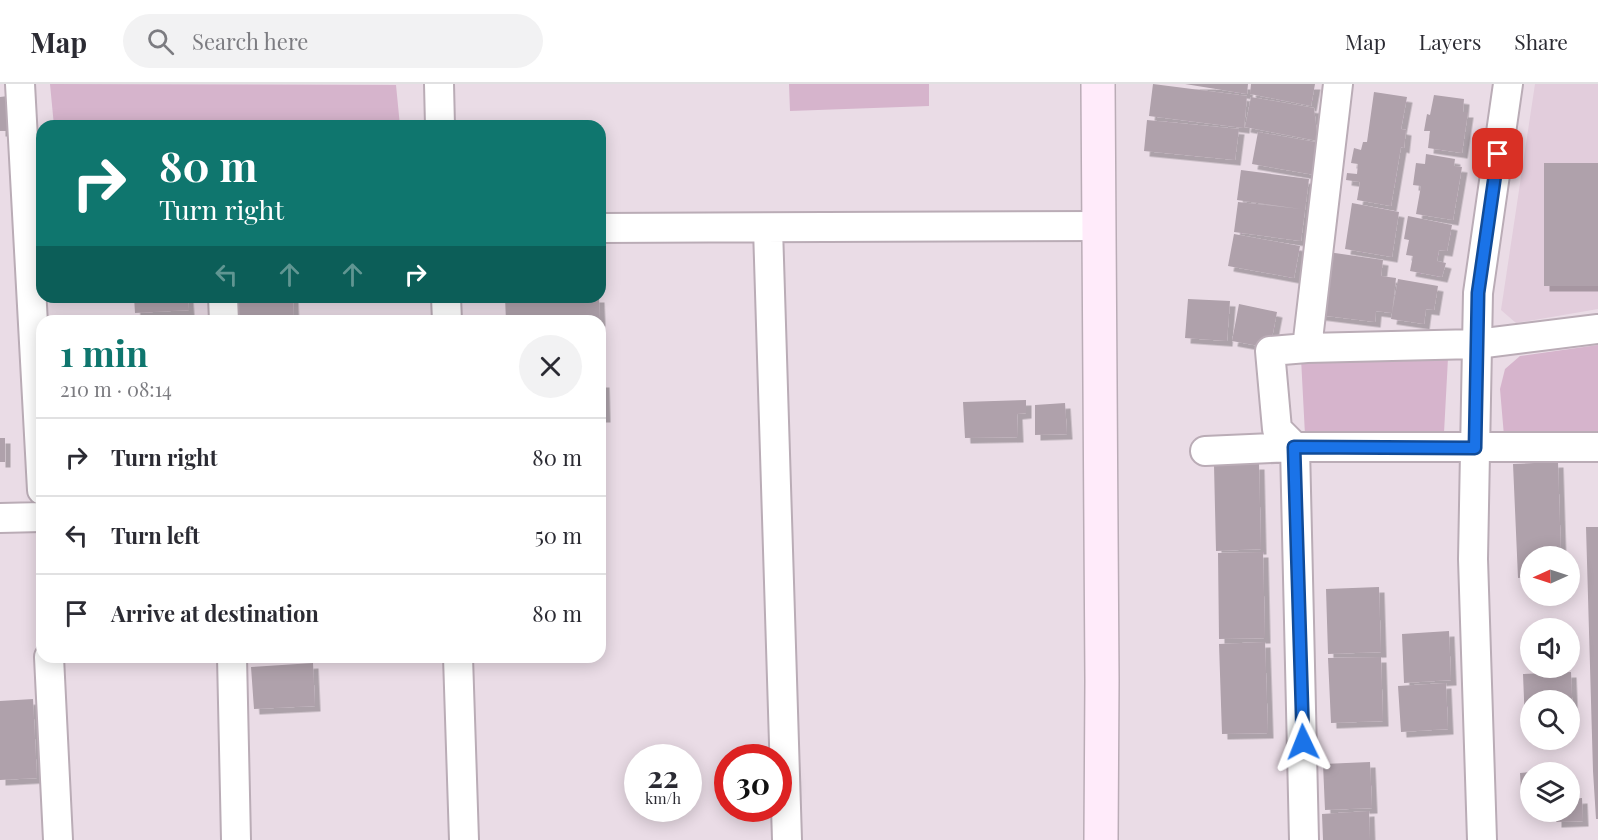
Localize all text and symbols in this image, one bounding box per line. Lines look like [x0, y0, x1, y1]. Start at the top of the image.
search box [123, 14, 543, 68]
text: Map [30, 23, 87, 60]
icon: search [144, 25, 177, 58]
text: Search here [192, 26, 308, 56]
text: Map [1345, 27, 1386, 55]
text: Layers [1419, 27, 1481, 55]
text: Share [1514, 27, 1568, 55]
pin [1472, 128, 1523, 179]
text: 80 m [159, 137, 257, 193]
icon: arrive [1481, 137, 1514, 170]
icon: right [60, 144, 138, 222]
text: Turn right [159, 191, 284, 227]
icon: left [210, 258, 243, 291]
icon: ahead [273, 258, 306, 291]
icon: ahead [336, 258, 369, 291]
icon: right [399, 258, 432, 291]
text: 1 min [60, 328, 148, 376]
button: close [519, 335, 582, 398]
text: 210 m · 08:14 [60, 375, 172, 402]
icon: right [60, 441, 93, 474]
text: Turn right [111, 442, 217, 472]
text: 80 m [532, 442, 582, 472]
icon: left [60, 519, 93, 552]
text: Turn left [111, 520, 200, 550]
text: 50 m [535, 520, 582, 550]
north arrow [1520, 546, 1580, 606]
map controls [1520, 546, 1580, 822]
icon: arrive [60, 597, 93, 630]
text: Arrive at destination [111, 598, 319, 628]
text: 80 m [532, 598, 582, 628]
button: sound [1520, 618, 1580, 678]
button: search [1520, 690, 1580, 750]
position arrow [1271, 710, 1335, 774]
speed limit sign: 30 [714, 744, 792, 822]
text: 22 [647, 756, 679, 796]
button: layers [1520, 762, 1580, 822]
text: km/h [645, 788, 681, 808]

